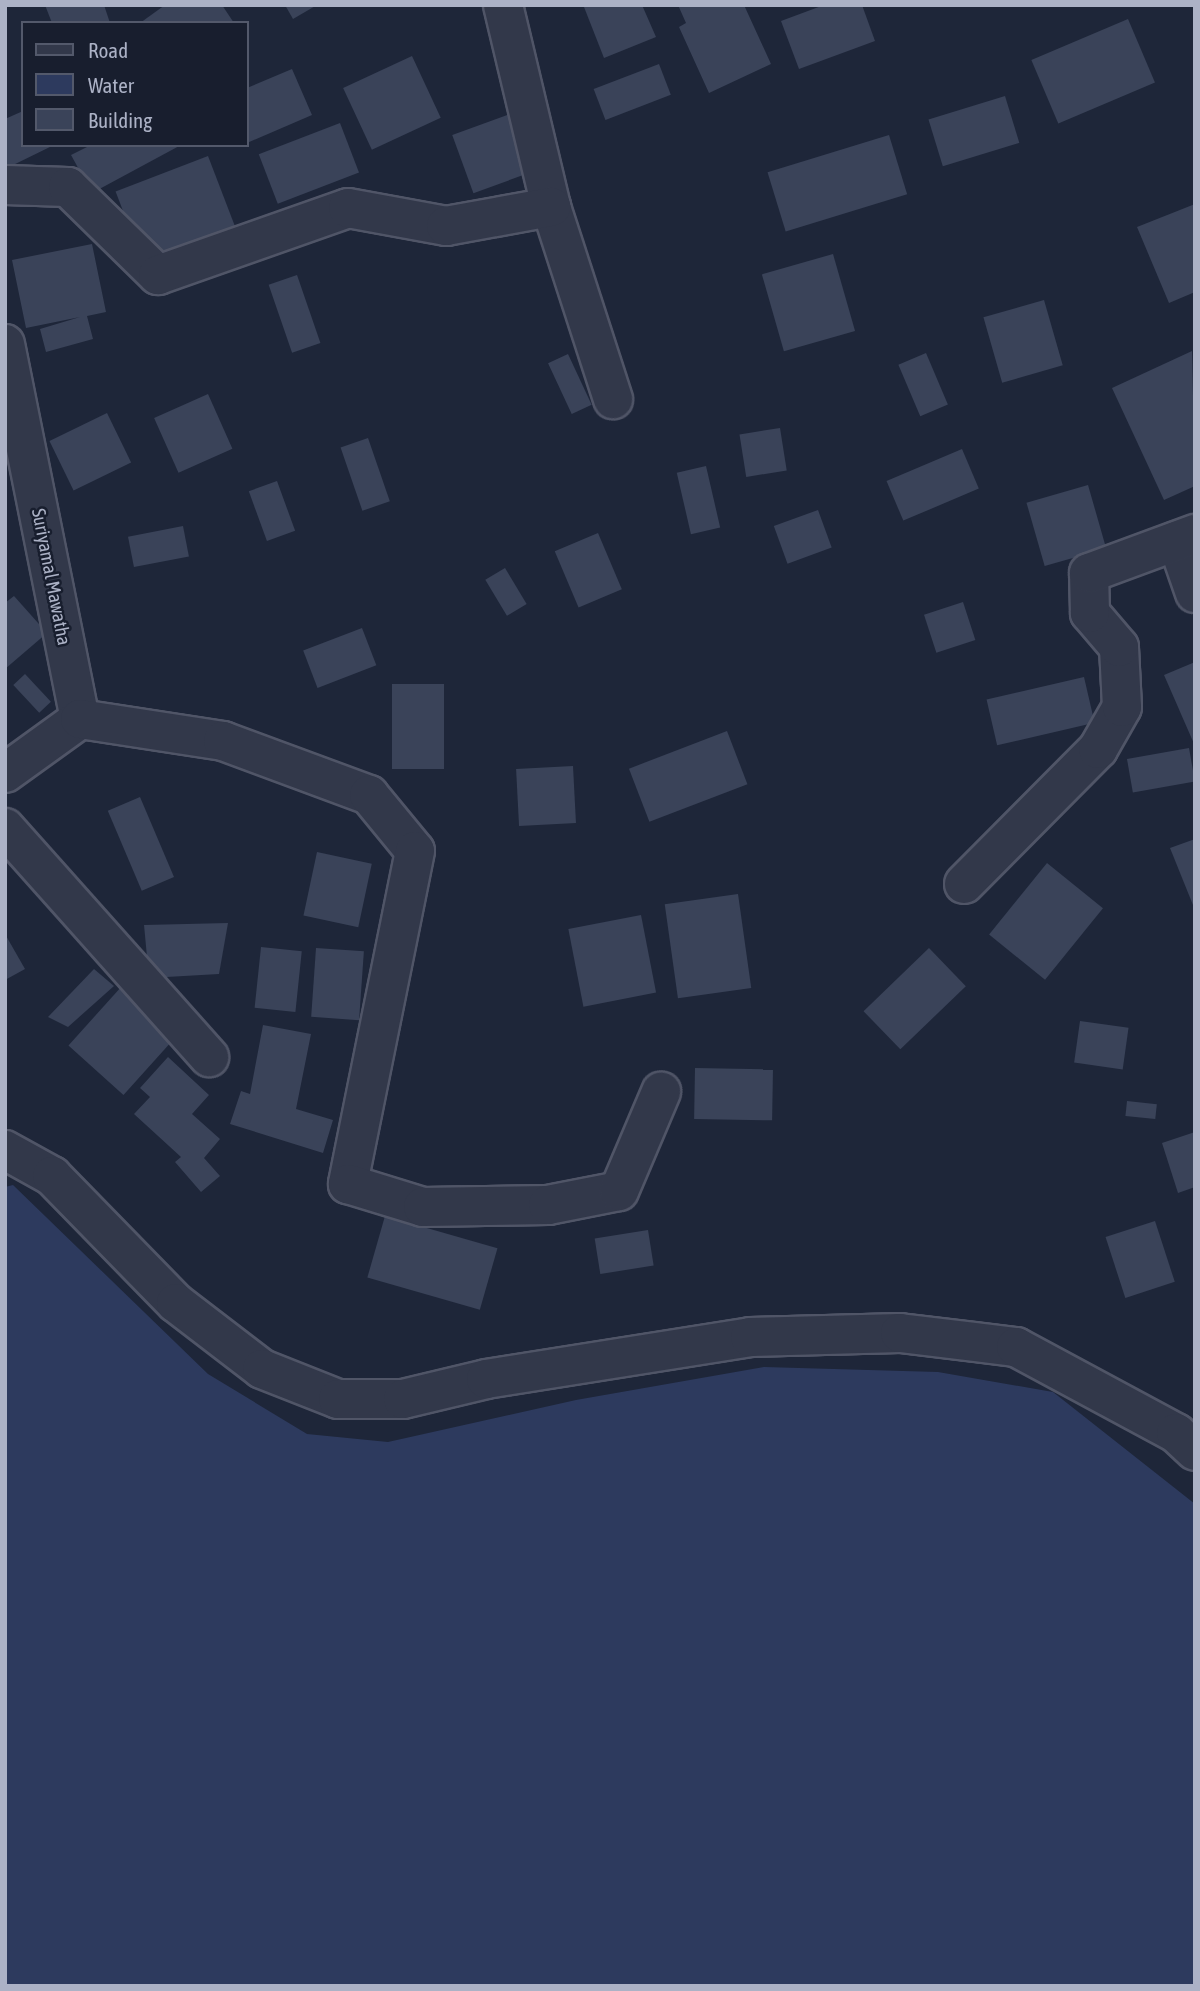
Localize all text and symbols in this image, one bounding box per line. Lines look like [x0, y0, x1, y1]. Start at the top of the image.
legend [21, 21, 248, 147]
text: Road [88, 38, 128, 62]
text: Water [88, 73, 134, 97]
text: Building [88, 108, 152, 132]
street label: Suriyamal Mawatha [27, 507, 75, 647]

